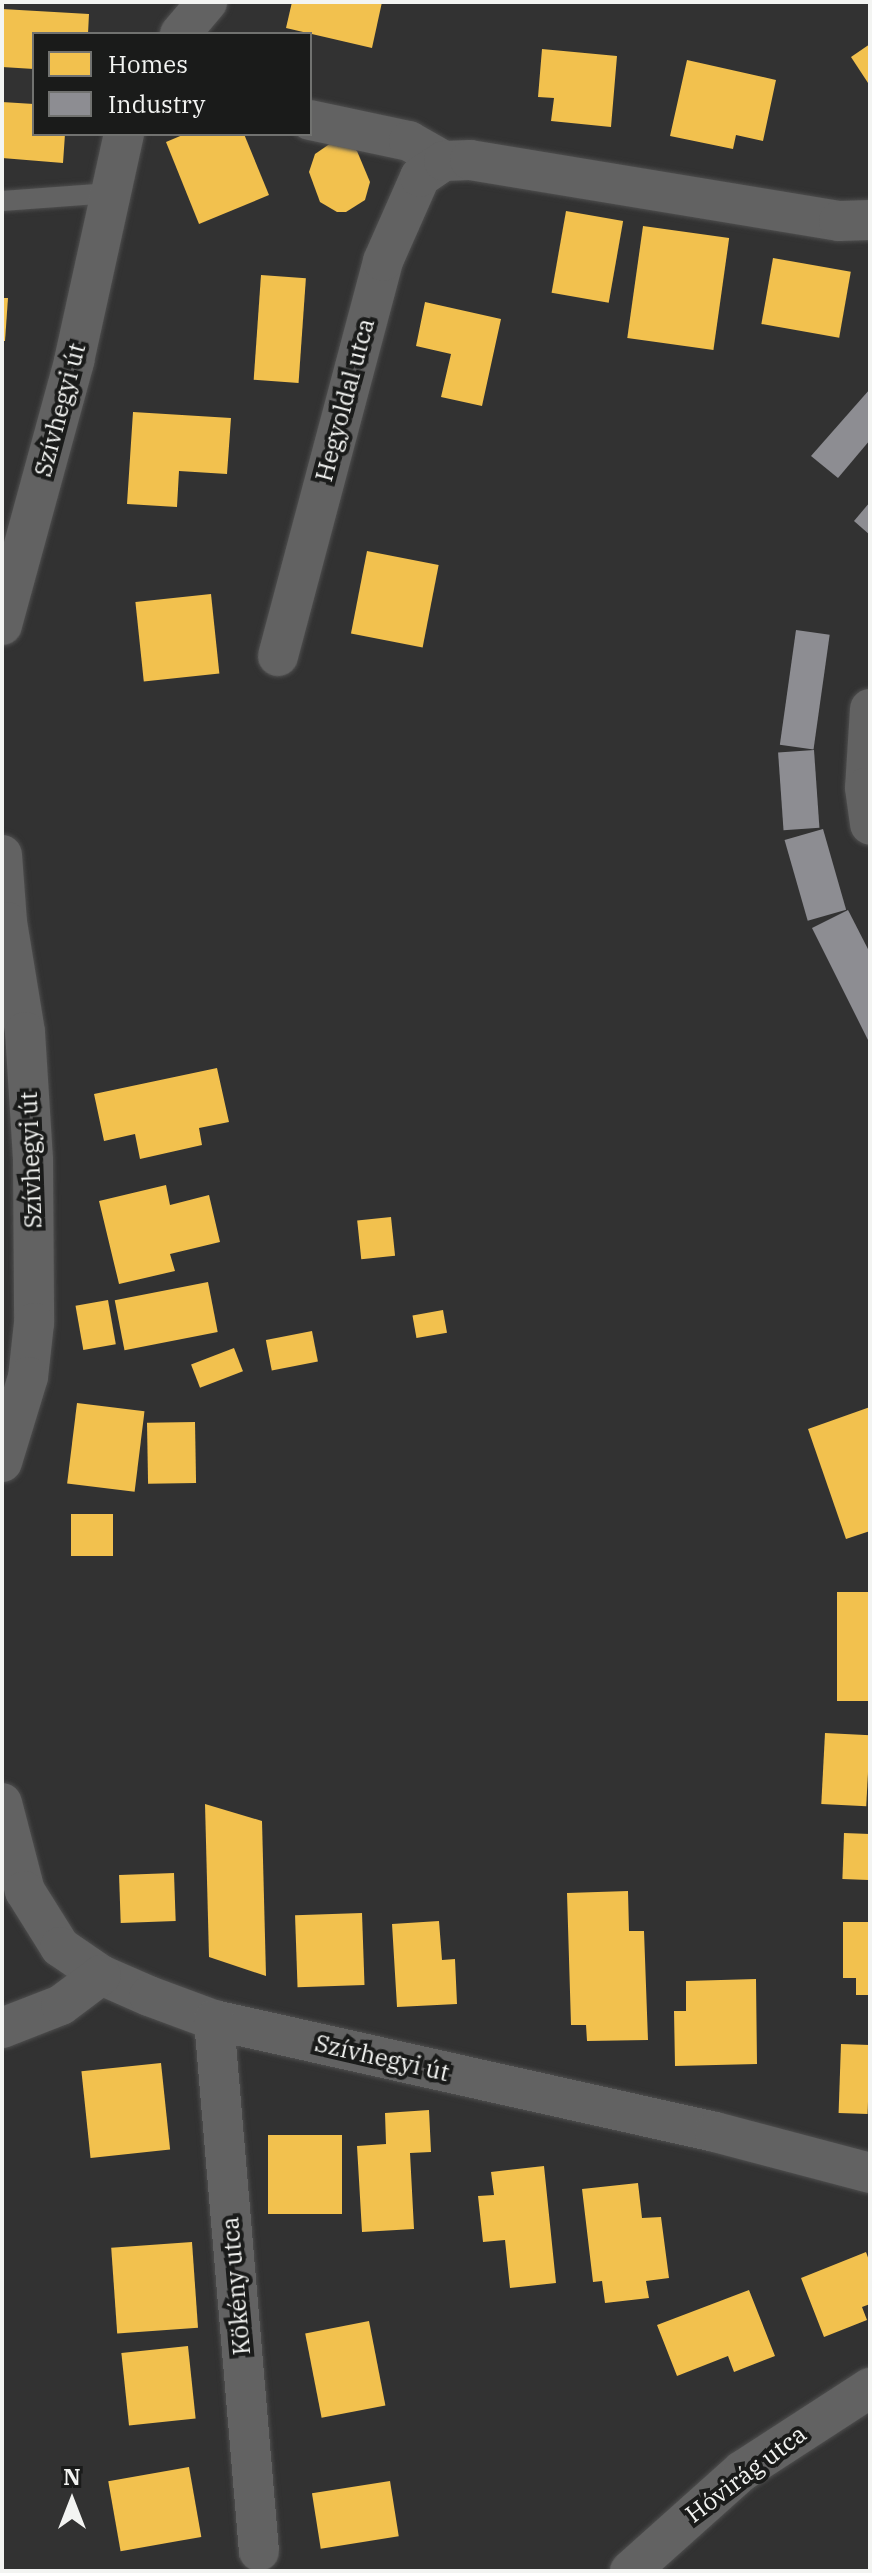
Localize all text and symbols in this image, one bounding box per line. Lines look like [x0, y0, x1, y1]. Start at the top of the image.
legend [32, 32, 312, 136]
text: Homes [108, 48, 188, 80]
text: Industry [108, 88, 205, 120]
street label: Hegyoldal utca [309, 315, 381, 485]
street label: Szívhegyi út [28, 340, 92, 480]
street label: Szívhegyi út [14, 1091, 48, 1229]
street label: Szívhegyi út [312, 2029, 452, 2087]
street label: Kökény utca [216, 2216, 256, 2356]
street label: Hóvirág utca [680, 2419, 812, 2529]
north arrow [32, 2461, 112, 2541]
text: N [63, 2462, 81, 2491]

